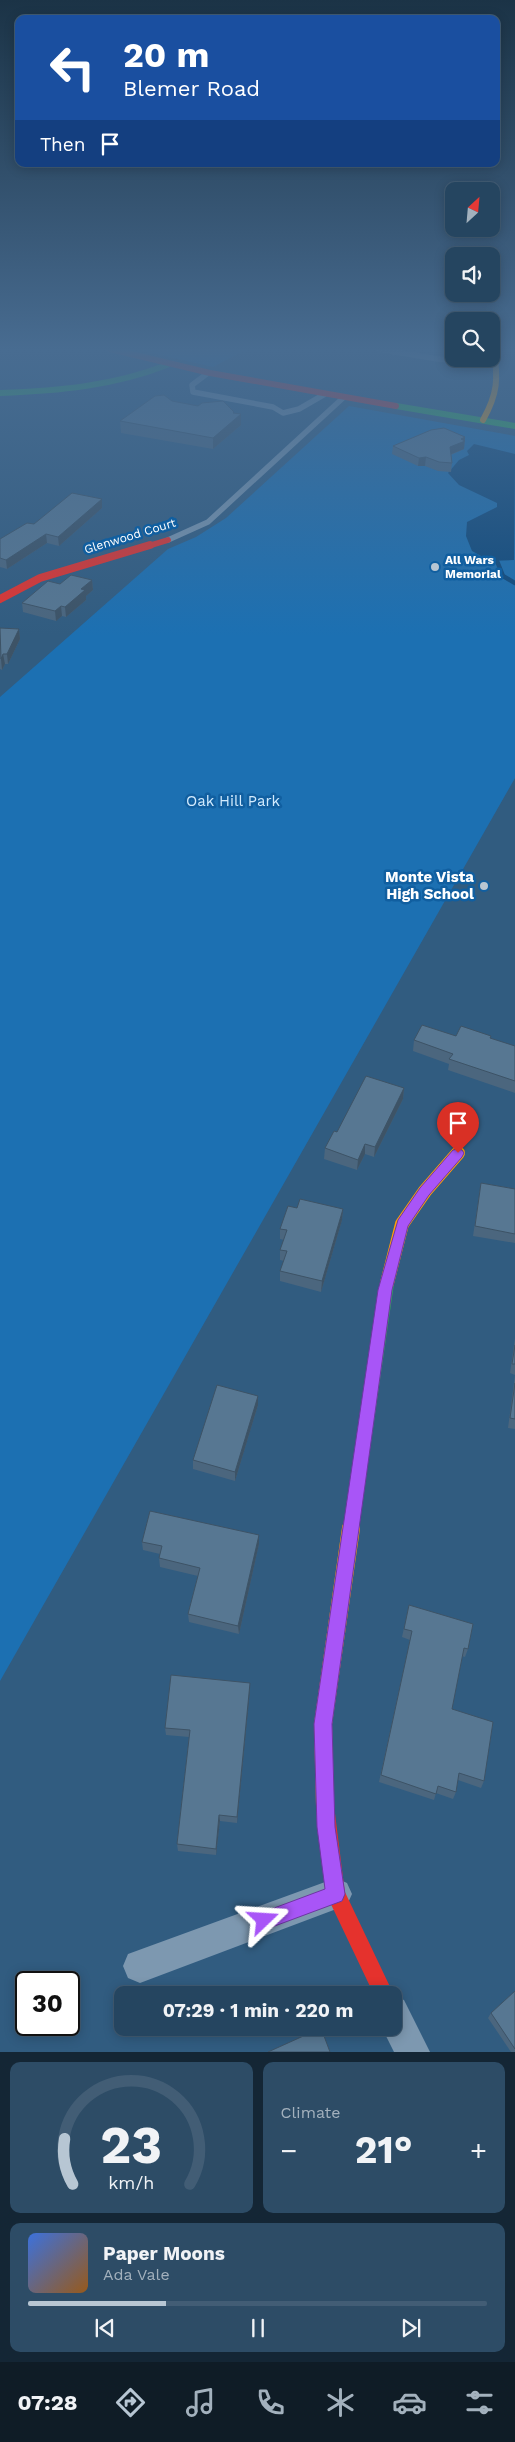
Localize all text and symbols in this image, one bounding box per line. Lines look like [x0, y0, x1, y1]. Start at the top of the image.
text: 20 m [123, 34, 209, 76]
icon: left [40, 35, 105, 100]
text: Blemer Road [123, 76, 260, 101]
icon: arrive [96, 130, 124, 158]
text: Then [40, 133, 86, 156]
north arrow [445, 182, 500, 238]
map controls [445, 182, 500, 367]
button: sound [445, 247, 500, 302]
button: search [445, 312, 500, 367]
street label: Glenwood Court [83, 515, 177, 557]
place label: All Wars Memorial [445, 553, 501, 581]
marker: All Wars Memorial [429, 561, 441, 573]
park label: Oak Hill Park [186, 792, 281, 810]
place label: Monte Vista High School [385, 868, 474, 903]
marker: Monte Vista High School [478, 880, 490, 892]
pin [437, 1102, 479, 1153]
icon: arrive [444, 1109, 472, 1137]
position arrow [237, 1893, 289, 1945]
speed limit sign: 30 [15, 1971, 80, 2036]
text: 07:29 · 1 min · 220 m [163, 1999, 353, 2022]
text: Climate [281, 2103, 341, 2122]
text: 23 [100, 2115, 162, 2176]
text: 21° [355, 2128, 413, 2172]
text: − [281, 2134, 297, 2167]
text: + [470, 2134, 487, 2167]
text: km/h [108, 2172, 154, 2193]
text: Paper Moons [103, 2242, 225, 2265]
text: Ada Vale [103, 2265, 170, 2284]
icon: previous [91, 2314, 119, 2342]
icon: pause [244, 2314, 272, 2342]
icon: next [397, 2314, 425, 2342]
icon: directions [113, 2385, 148, 2420]
icon: music [183, 2385, 218, 2420]
icon: phone [253, 2385, 288, 2420]
icon: climate [323, 2385, 358, 2420]
icon: car [392, 2385, 427, 2420]
icon: filters [462, 2385, 497, 2420]
text: 07:28 [17, 2390, 78, 2415]

